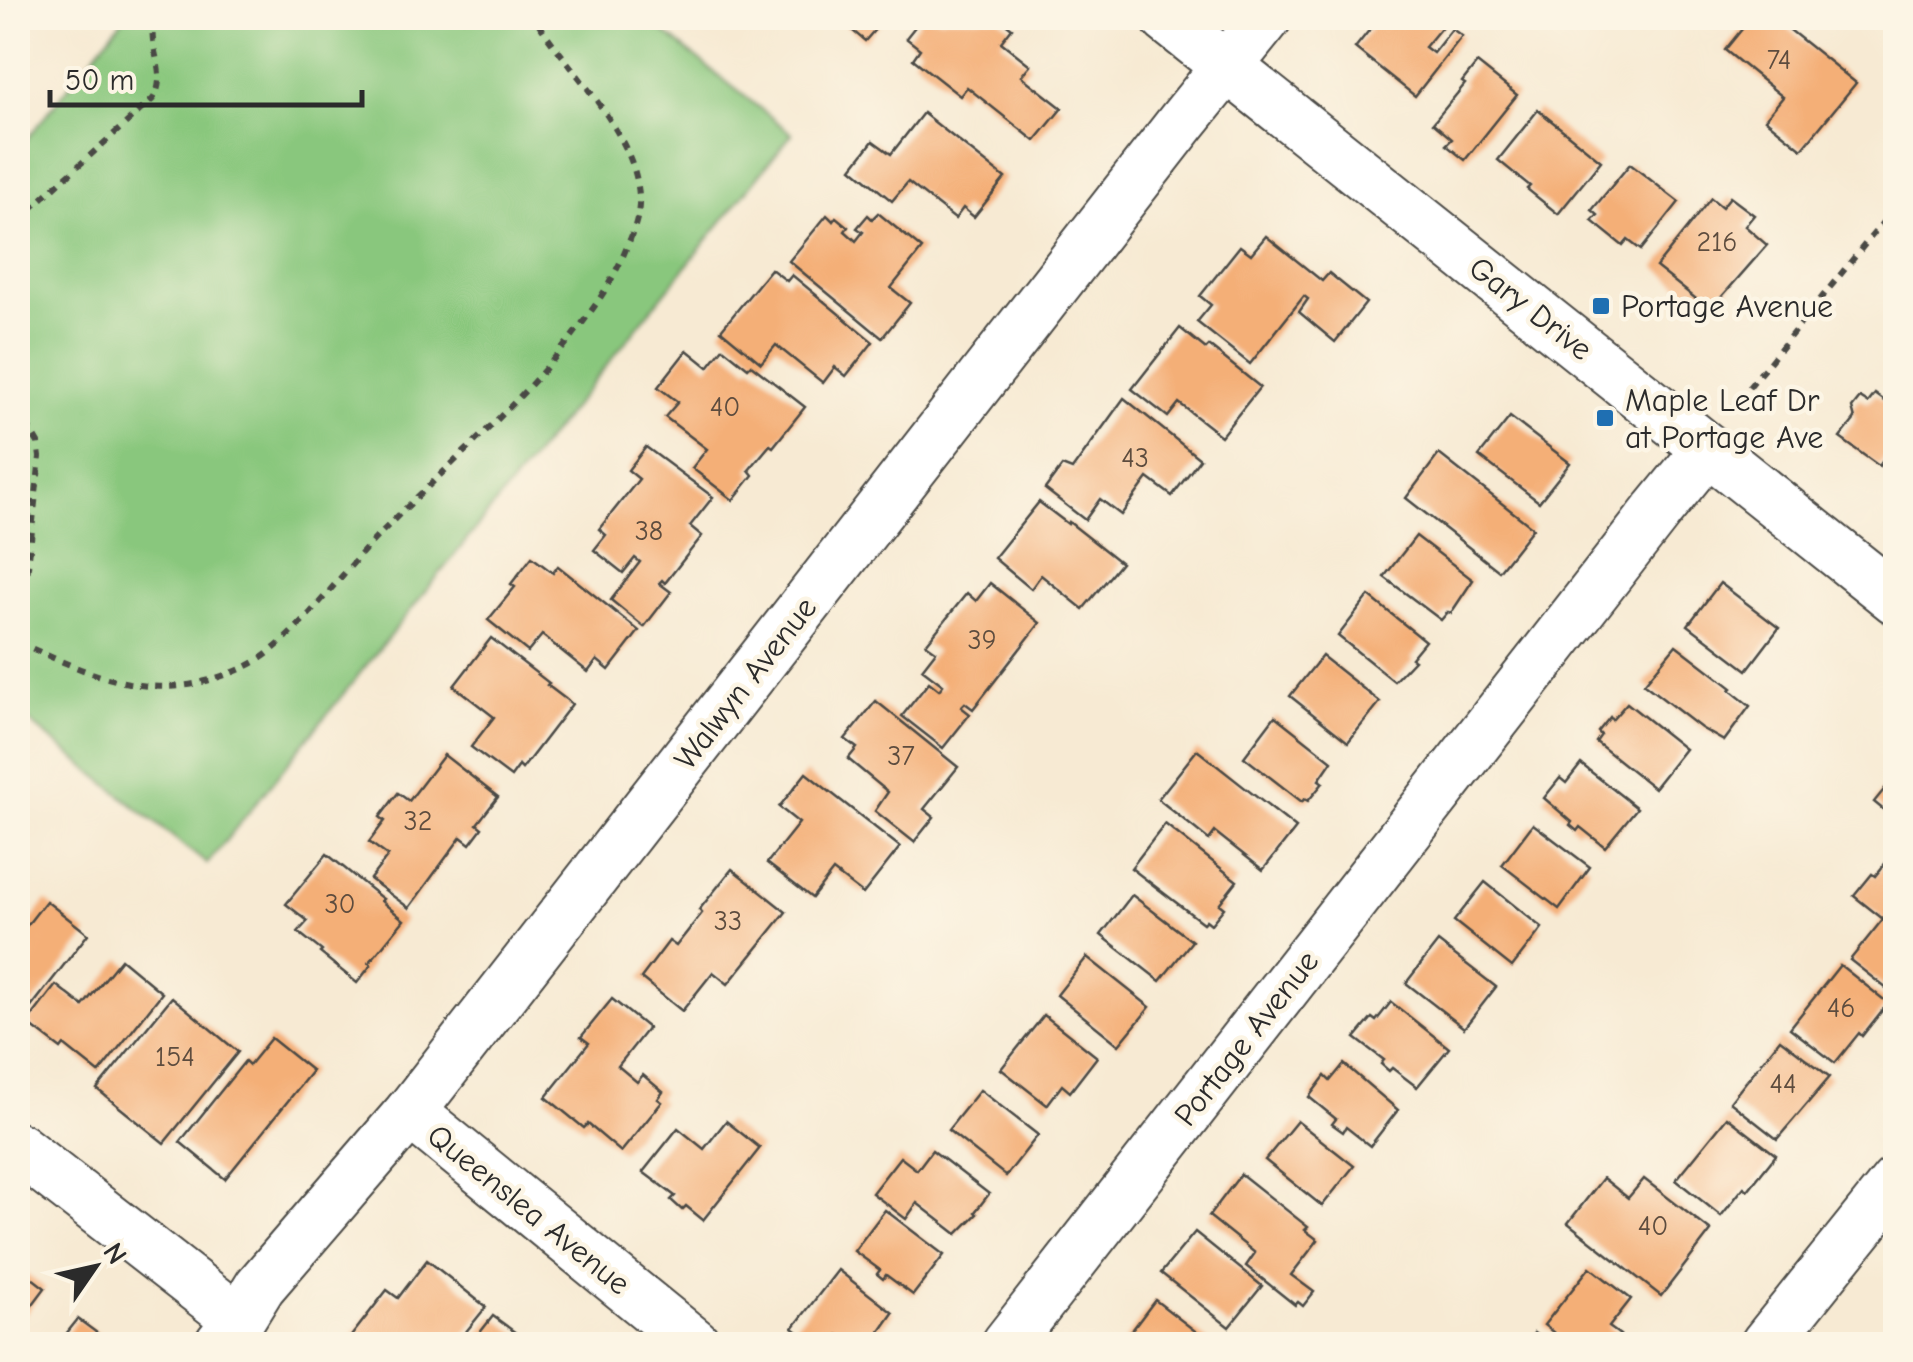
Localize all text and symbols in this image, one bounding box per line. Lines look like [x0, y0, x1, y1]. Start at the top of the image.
house number: 74 [1767, 44, 1791, 76]
scale bar [50, 45, 362, 107]
text: 50 m [65, 63, 134, 98]
house number: 216 [1697, 226, 1737, 258]
street label: Gary Drive [1462, 249, 1600, 368]
place label: Portage Avenue [1621, 288, 1833, 325]
marker: Portage Avenue [1590, 295, 1612, 317]
place label: Maple Leaf Dr at Portage Ave [1625, 382, 1823, 456]
house number: 40 [710, 391, 740, 423]
marker: Maple Leaf Dr at Portage Ave [1594, 407, 1616, 429]
house number: 43 [1121, 442, 1149, 474]
house number: 38 [635, 515, 663, 547]
street label: Walwyn Avenue [667, 590, 824, 777]
house number: 39 [967, 624, 997, 656]
house number: 37 [887, 740, 915, 772]
house number: 32 [404, 805, 432, 837]
house number: 30 [324, 888, 356, 920]
house number: 33 [714, 905, 742, 937]
street label: Portage Avenue [1167, 943, 1326, 1133]
house number: 46 [1827, 992, 1855, 1024]
house number: 154 [155, 1041, 195, 1073]
house number: 44 [1769, 1068, 1797, 1100]
street label: Queenslea Avenue [420, 1116, 637, 1302]
house number: 40 [1638, 1210, 1668, 1242]
north arrow [45, 1217, 145, 1317]
text: N [97, 1237, 133, 1270]

